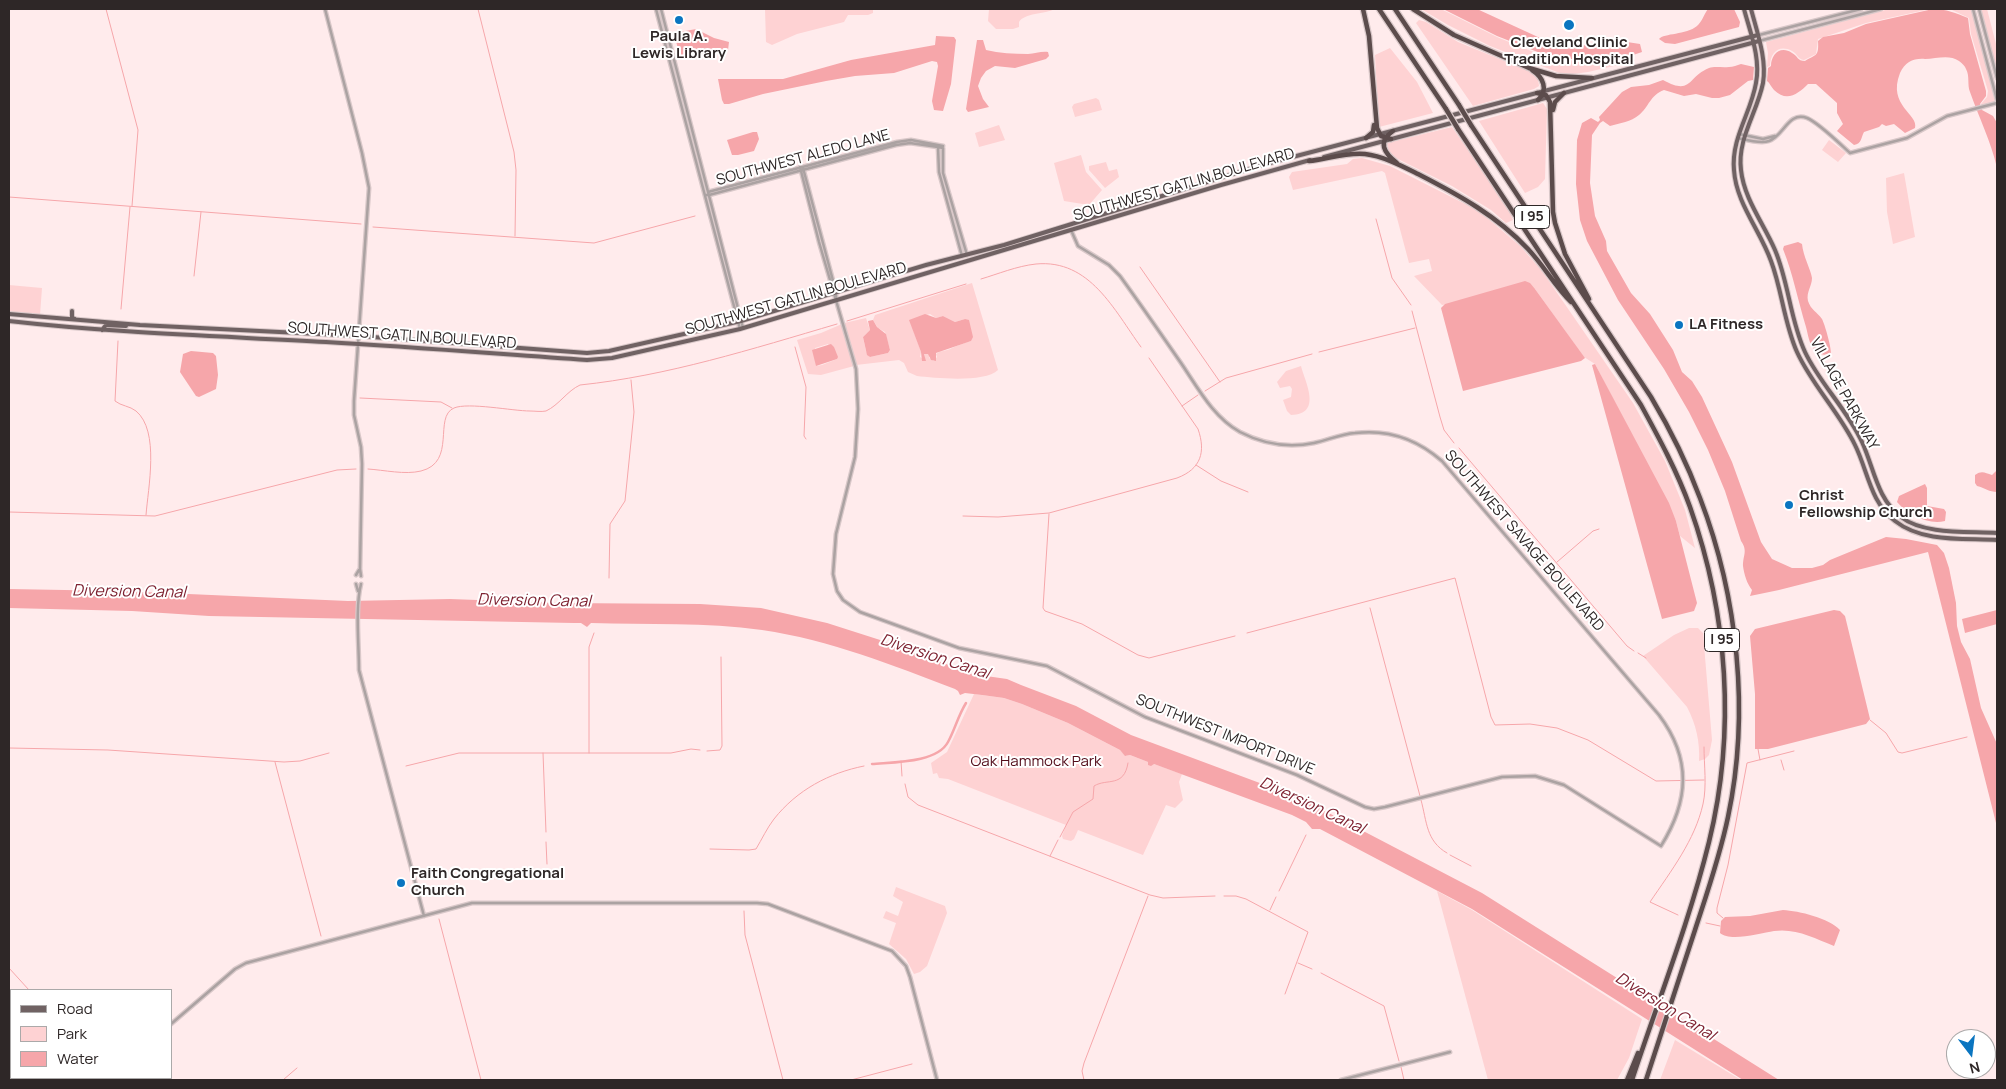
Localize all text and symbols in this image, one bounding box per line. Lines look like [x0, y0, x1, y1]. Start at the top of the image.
marker: Paula A. Lewis Library [673, 14, 685, 26]
marker: Cleveland Clinic Tradition Hospital [1562, 18, 1576, 32]
place label: Paula A. Lewis Library [632, 28, 726, 63]
place label: Cleveland Clinic Tradition Hospital [1504, 34, 1634, 69]
street label: SOUTHWEST ALEDO LANE [714, 126, 892, 190]
street label: SOUTHWEST GATLIN BOULEVARD [1071, 145, 1297, 225]
road number: I 95 [1514, 206, 1550, 228]
street label: SOUTHWEST GATLIN BOULEVARD [683, 259, 909, 339]
place label: LA Fitness [1689, 316, 1763, 334]
street label: SOUTHWEST GATLIN BOULEVARD [287, 319, 517, 353]
marker: LA Fitness [1673, 319, 1685, 331]
street label: VILLAGE PARKWAY [1806, 335, 1882, 453]
street label: SOUTHWEST SAVAGE BOULEVARD [1440, 447, 1608, 635]
place label: Christ Fellowship Church [1799, 487, 1932, 522]
marker: Christ Fellowship Church [1783, 499, 1795, 511]
water label: Diversion Canal [72, 581, 186, 603]
water label: Diversion Canal [477, 590, 591, 612]
road number: I 95 [1704, 628, 1740, 652]
water label: Diversion Canal [878, 630, 992, 684]
street label: SOUTHWEST IMPORT DRIVE [1133, 691, 1317, 779]
park label: Oak Hammock Park [970, 753, 1102, 771]
water label: Diversion Canal [1256, 773, 1368, 839]
place label: Faith Congregational Church [411, 865, 564, 900]
marker: Faith Congregational Church [395, 877, 407, 889]
water label: Diversion Canal [1612, 969, 1718, 1045]
legend [10, 989, 172, 1079]
text: Road [57, 998, 93, 1019]
text: Park [57, 1023, 87, 1044]
north arrow [1946, 1029, 1996, 1079]
text: Water [57, 1048, 99, 1069]
text: N [1967, 1058, 1982, 1078]

